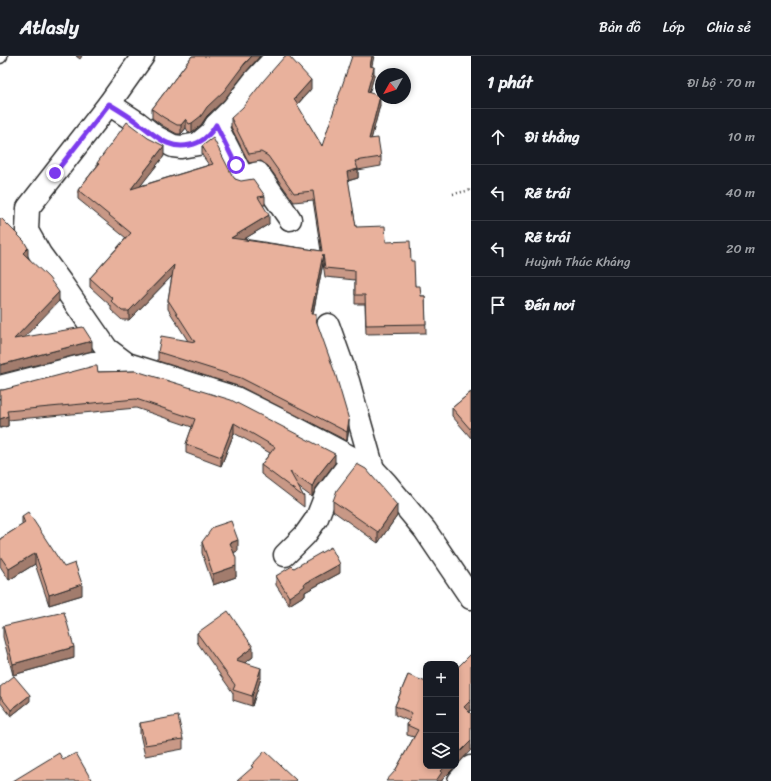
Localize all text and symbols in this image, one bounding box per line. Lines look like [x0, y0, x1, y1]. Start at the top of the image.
text: Atlasly [20, 11, 79, 44]
text: Bản đồ [599, 15, 641, 40]
text: Lớp [663, 15, 685, 40]
text: Chia sẻ [707, 15, 751, 40]
text: 1 phút [487, 67, 533, 97]
north arrow [375, 68, 411, 104]
text: Đi bộ · 70 m [687, 71, 755, 94]
text: Đi thẳng [525, 124, 580, 150]
text: 10 m [728, 125, 755, 148]
icon: ahead [487, 126, 509, 148]
route start [227, 156, 245, 174]
route end [46, 164, 64, 182]
text: Rẽ trái [525, 180, 570, 206]
text: 40 m [725, 181, 755, 204]
icon: left [487, 182, 509, 204]
text: Rẽ trái [525, 224, 570, 250]
text: 20 m [726, 237, 755, 260]
icon: left [487, 238, 509, 260]
text: Huỳnh Thúc Kháng [525, 250, 630, 273]
text: Đến nơi [525, 292, 575, 318]
icon: arrive [487, 294, 509, 316]
map controls [423, 661, 459, 769]
button: + [423, 661, 459, 697]
button: − [423, 697, 459, 733]
button: layers [423, 733, 459, 769]

